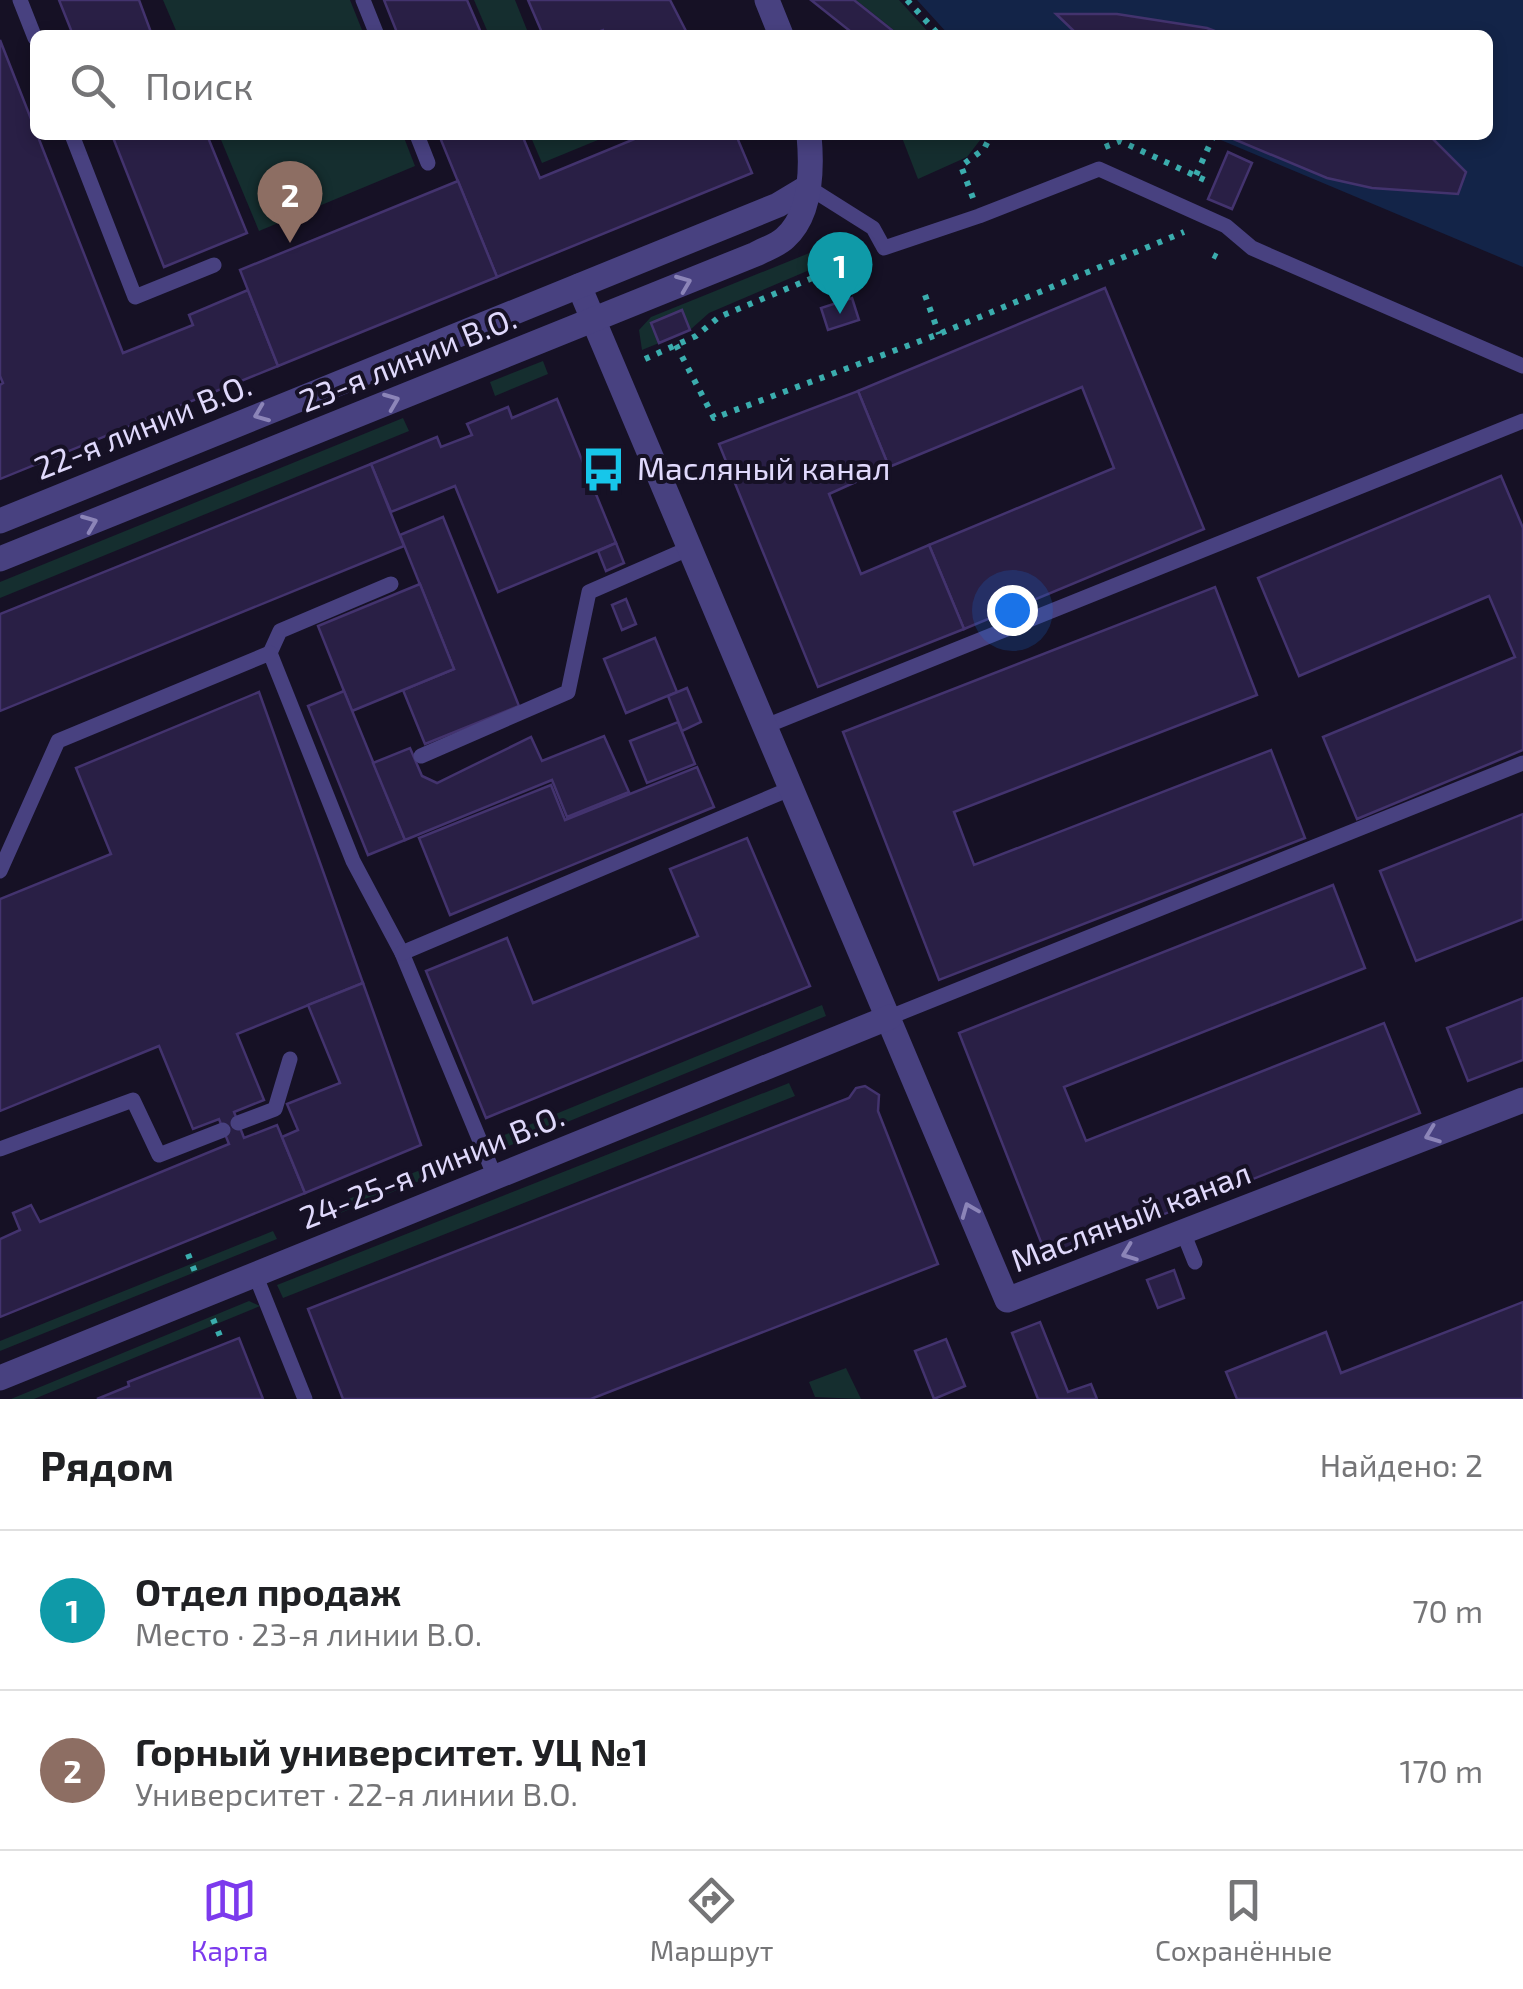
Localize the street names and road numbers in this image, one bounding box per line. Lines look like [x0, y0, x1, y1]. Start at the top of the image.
street label: 23-я линии В.О. [293, 297, 521, 419]
street label: 22-я линии В.О. [28, 364, 256, 486]
street label: 24-25-я линии В.О. [293, 1095, 569, 1236]
street label: Масляный канал [1005, 1152, 1255, 1278]

